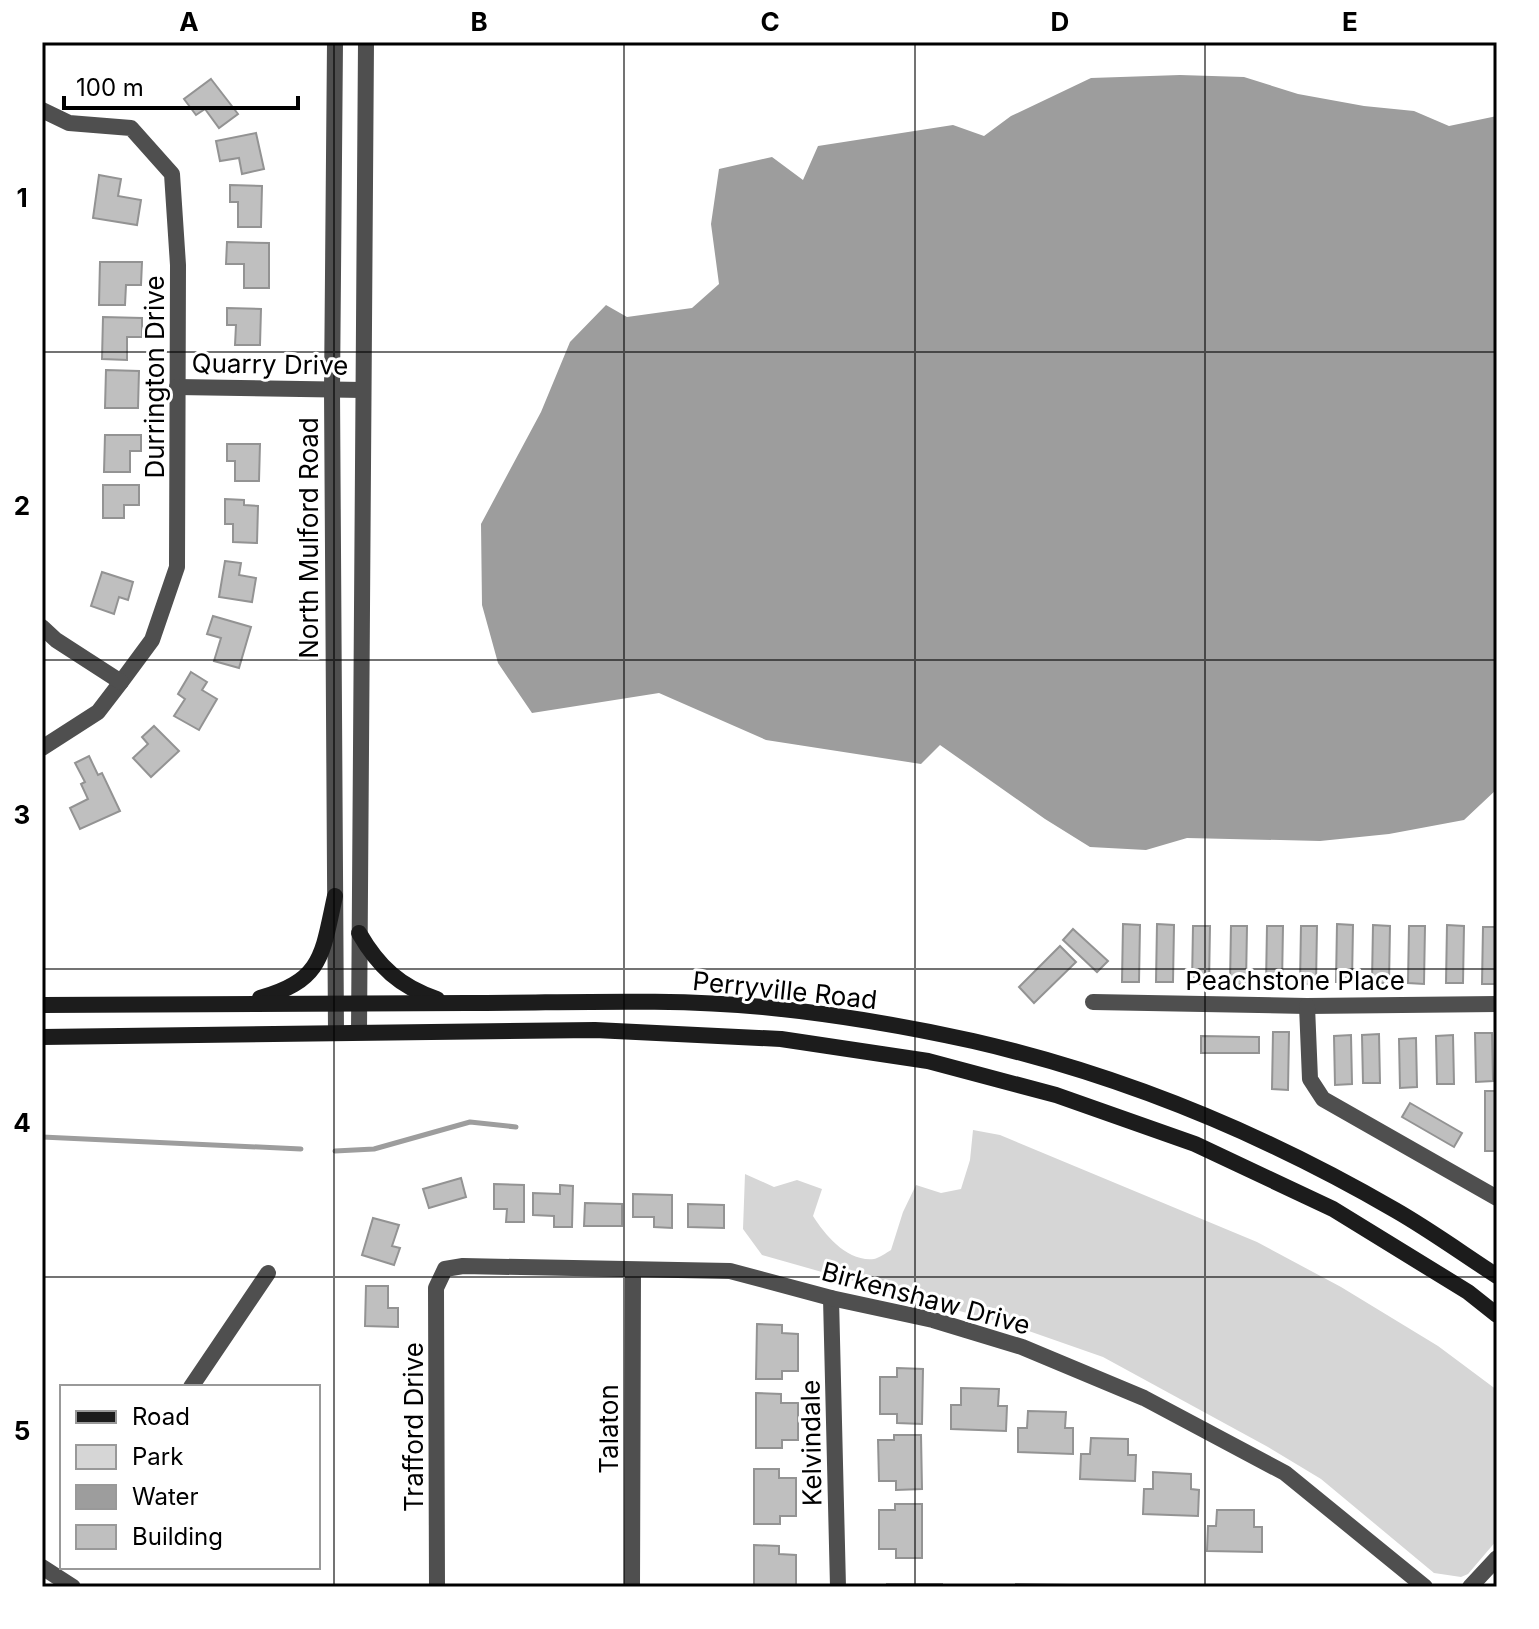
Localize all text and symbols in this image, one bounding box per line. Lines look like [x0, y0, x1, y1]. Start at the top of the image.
text: A [179, 6, 199, 37]
text: B [470, 6, 488, 37]
text: C [760, 6, 780, 37]
text: D [1051, 6, 1069, 37]
text: E [1342, 6, 1358, 37]
scale bar [64, 60, 298, 110]
text: 100 m [76, 73, 144, 102]
text: 1 [16, 182, 28, 213]
street label: Durrington Drive [139, 275, 170, 479]
street label: Quarry Drive [191, 347, 349, 381]
street label: North Mulford Road [293, 417, 324, 659]
text: 2 [14, 490, 30, 521]
text: 3 [14, 799, 30, 830]
street label: Perryville Road [691, 965, 879, 1015]
street label: Peachstone Place [1185, 965, 1405, 996]
text: 4 [13, 1107, 31, 1138]
street label: Birkenshaw Drive [818, 1255, 1034, 1341]
street label: Trafford Drive [398, 1342, 429, 1512]
street label: Kelvindale [794, 1380, 828, 1506]
street label: Talaton [593, 1384, 624, 1474]
legend [60, 1385, 320, 1569]
text: Road [132, 1402, 190, 1431]
text: 5 [14, 1415, 30, 1446]
text: Park [132, 1442, 183, 1471]
text: Water [132, 1482, 199, 1511]
text: Building [132, 1522, 223, 1551]

